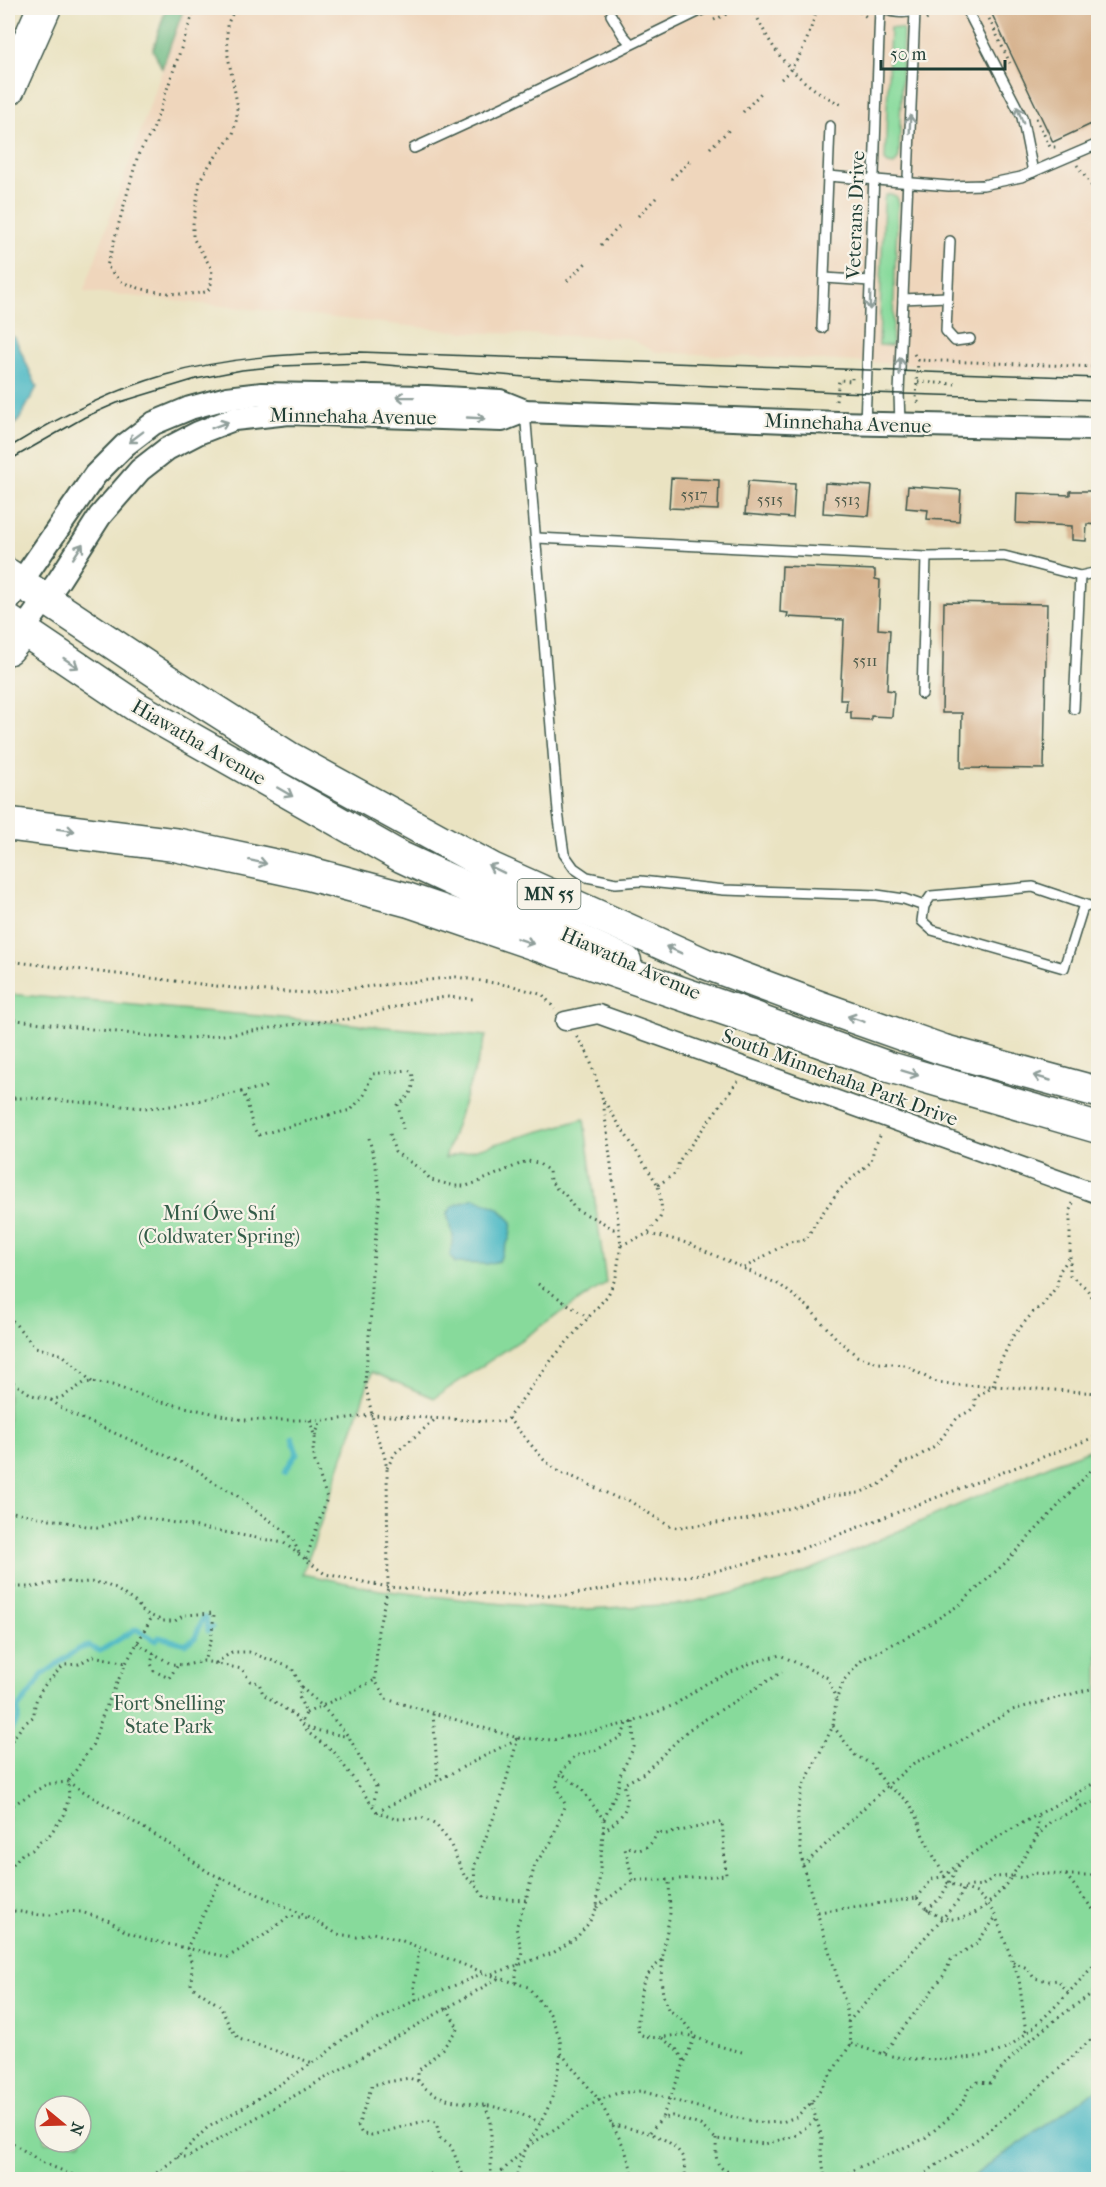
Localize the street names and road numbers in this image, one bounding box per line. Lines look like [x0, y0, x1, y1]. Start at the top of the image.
street label: Veterans Drive [842, 150, 869, 281]
street label: Minnehaha Avenue [269, 404, 437, 429]
street label: Minnehaha Avenue [764, 409, 932, 438]
street label: Hiawatha Avenue [128, 695, 270, 790]
road number: MN 55 [518, 879, 580, 909]
street label: Hiawatha Avenue [557, 922, 705, 1005]
street label: South Minnehaha Park Drive [719, 1024, 961, 1131]

